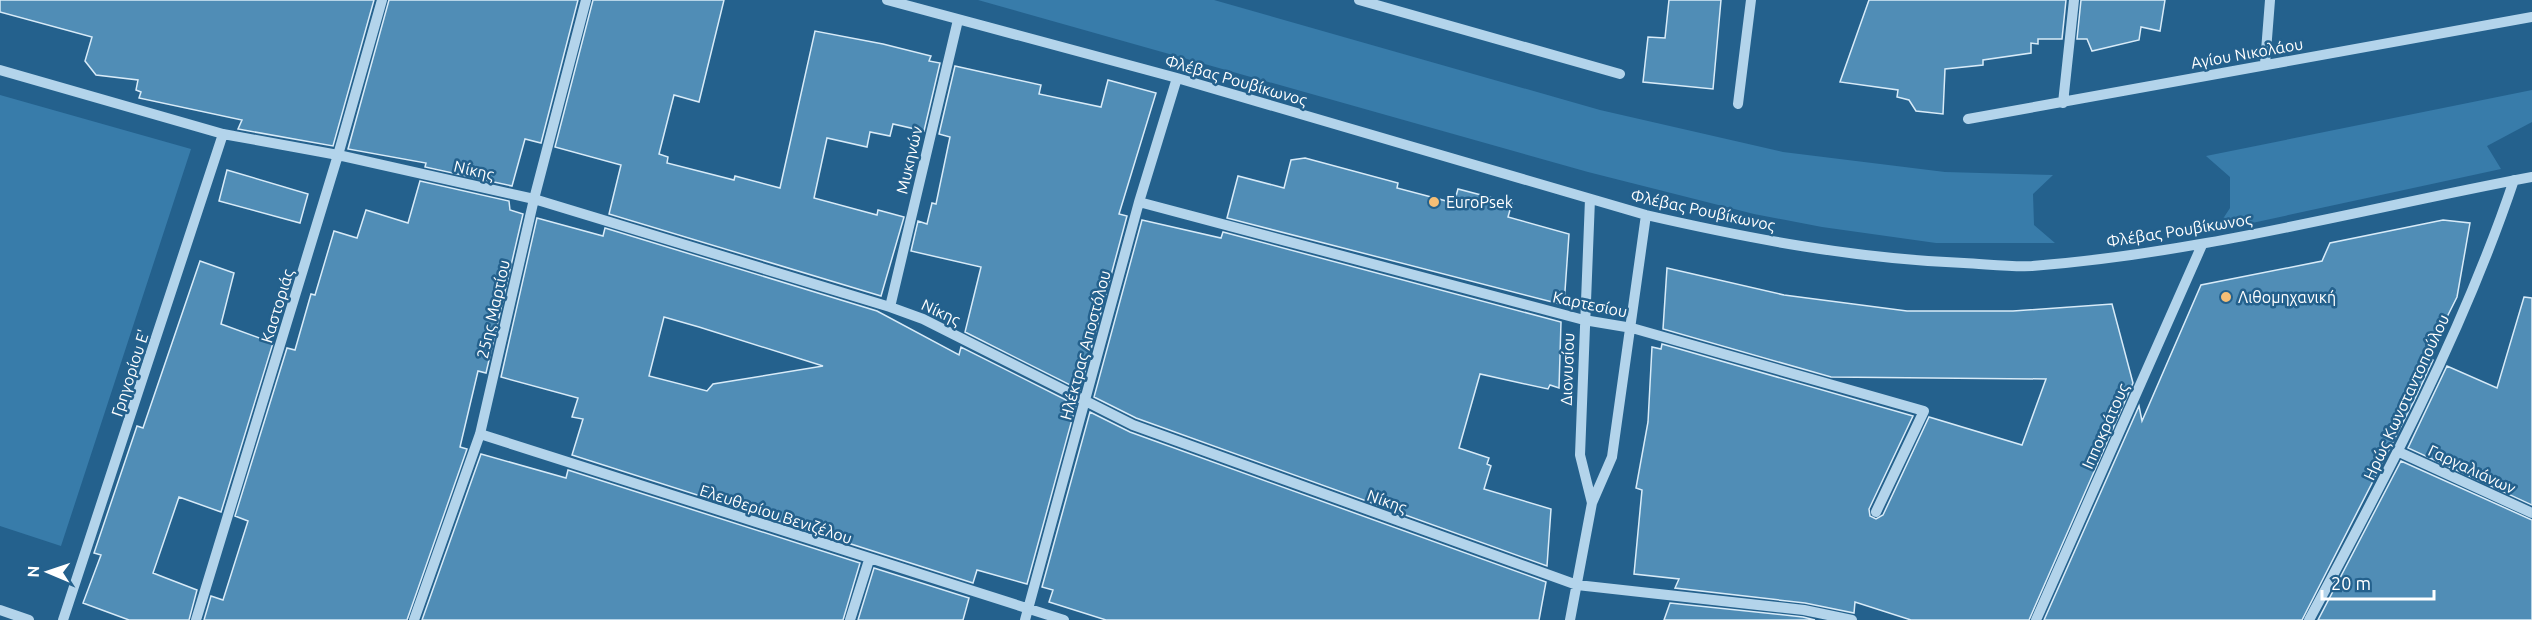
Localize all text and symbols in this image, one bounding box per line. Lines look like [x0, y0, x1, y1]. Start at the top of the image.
street label: Αγίου Νικολάου [2189, 34, 2305, 72]
street label: Φλέβας Ρουβίκωνος [1163, 51, 1309, 110]
street label: Μυκηνών [892, 124, 926, 196]
street label: Νίκης [452, 157, 496, 184]
street label: Φλέβας Ρουβίκωνος [1629, 186, 1777, 235]
place label: EuroPsek [1446, 193, 1513, 211]
marker: EuroPsek [1427, 195, 1441, 209]
street label: Φλέβας Ρουβίκωνος [2105, 210, 2253, 251]
street label: 25ης Μαρτίου [473, 258, 514, 360]
street label: Καστοριάς [257, 267, 298, 345]
street label: Ηλέκτρας Αποστόλου [1056, 268, 1115, 422]
street label: Καρτεσίου [1551, 287, 1629, 321]
place label: Λιθομηχανική [2238, 288, 2336, 306]
marker: Λιθομηχανική [2219, 290, 2233, 304]
street label: Νίκης [918, 295, 963, 330]
street label: Ηρώς Κωνσταντοπούλου [2360, 311, 2453, 483]
street label: Γρηγορίου Ε' [107, 327, 153, 419]
street label: Διονυσίου [1557, 332, 1577, 406]
street label: Ιπποκράτους [2078, 380, 2133, 472]
street label: Γαργαλιάνων [2425, 441, 2519, 497]
street label: Ελευθερίου Βενιζέλου [697, 481, 854, 548]
street label: Νίκης [1364, 486, 1409, 517]
north arrow [18, 542, 78, 602]
scale bar [2322, 563, 2434, 601]
text: N [24, 565, 42, 578]
text: 20 m [2331, 573, 2371, 593]

